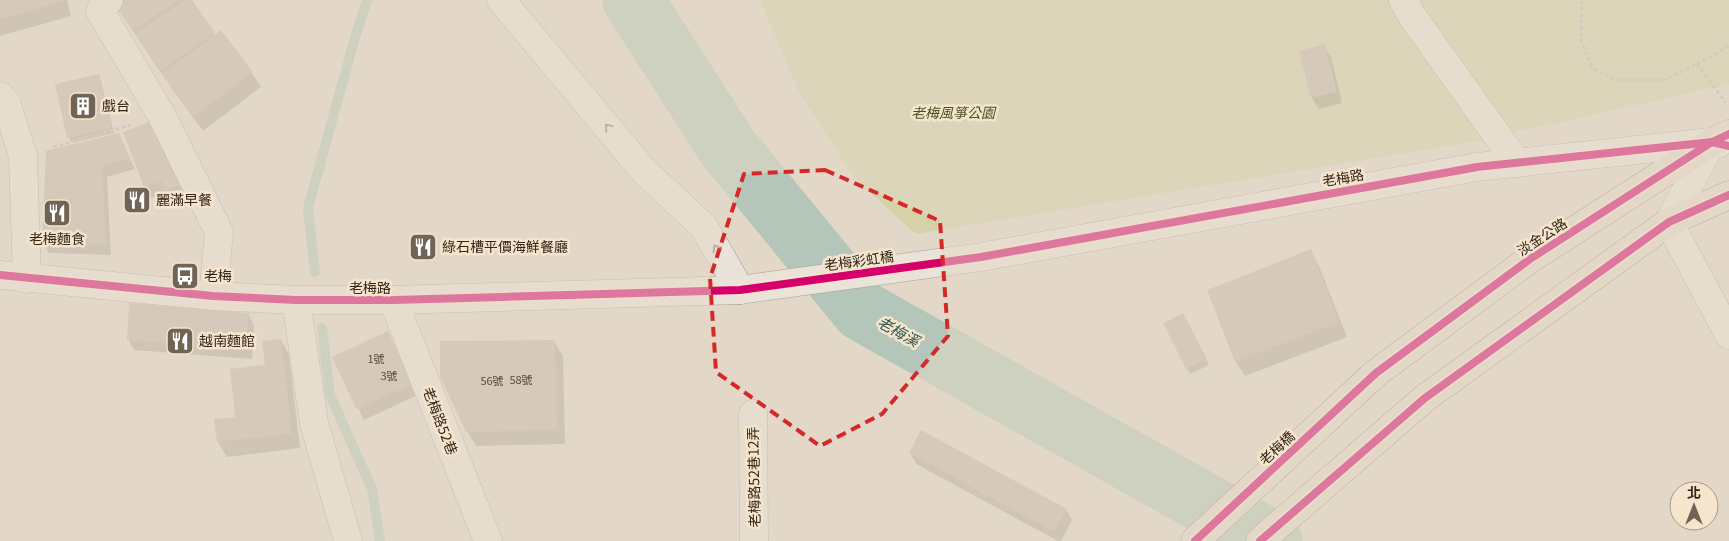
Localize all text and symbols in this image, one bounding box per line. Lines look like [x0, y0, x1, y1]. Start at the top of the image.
building icon: 戲台 [68, 91, 98, 121]
place label: 戲台 [102, 95, 130, 115]
park label: 老梅風箏公園 [911, 102, 997, 122]
one-way arrow [604, 124, 613, 133]
street label: 老梅路 [1320, 164, 1365, 191]
restaurant icon: 麗滿早餐 [122, 185, 152, 215]
place label: 麗滿早餐 [156, 189, 212, 209]
restaurant icon: 老梅麵食 [42, 198, 72, 228]
street label: 淡金公路 [1513, 213, 1570, 260]
place label: 老梅麵食 [29, 228, 85, 248]
restaurant icon: 綠石槽平價海鮮餐廳 [408, 232, 438, 262]
place label: 綠石槽平價海鮮餐廳 [442, 236, 568, 256]
one-way arrow [712, 244, 722, 253]
street label: 老梅彩虹橋 [823, 245, 895, 275]
bus stop icon: 老梅 [170, 261, 200, 291]
place label: 老梅 [204, 265, 232, 285]
street label: 老梅路 [349, 277, 391, 297]
water label: 老梅溪 [874, 311, 925, 352]
restaurant icon: 越南麵館 [165, 326, 195, 356]
place label: 越南麵館 [199, 330, 255, 350]
house number: 1號 [367, 350, 385, 366]
house number: 3號 [380, 367, 398, 383]
house number: 58號 [509, 371, 533, 387]
house number: 56號 [480, 372, 504, 388]
street label: 老梅路52巷 [419, 384, 463, 458]
street label: 老梅路52巷12弄 [742, 426, 764, 528]
street label: 老梅橋 [1254, 426, 1298, 469]
north arrow [1669, 481, 1719, 531]
text: 北 [1687, 482, 1701, 502]

